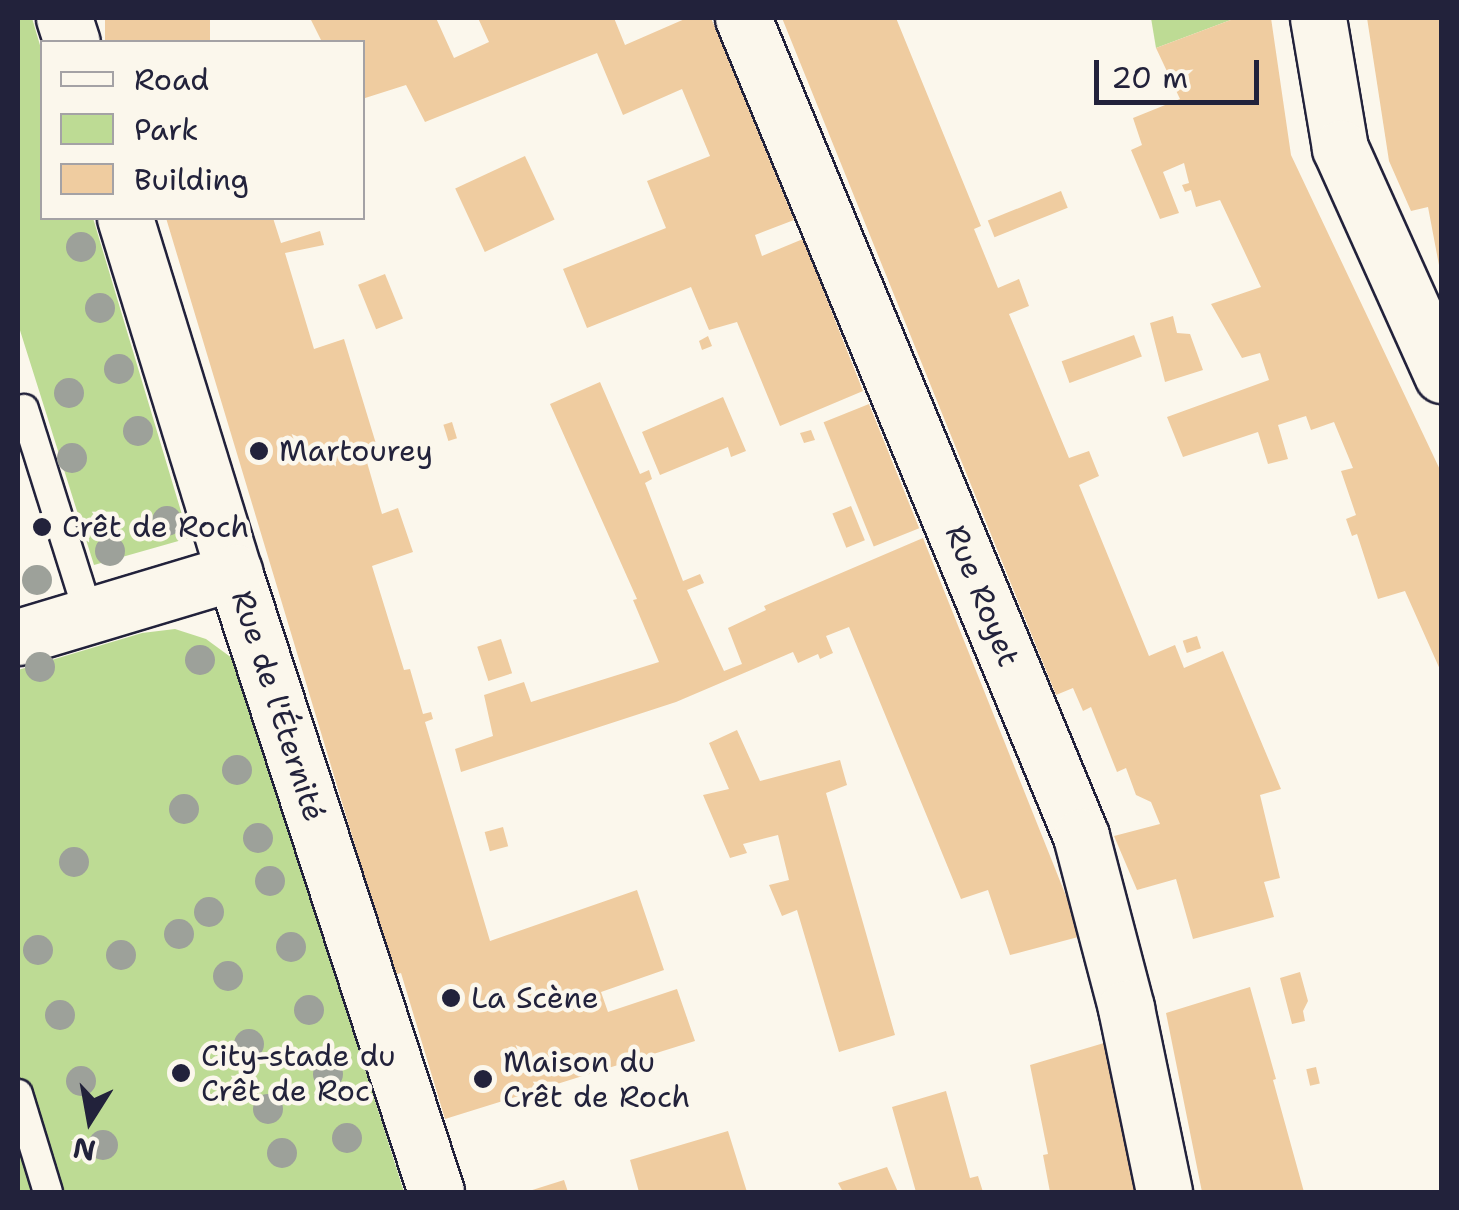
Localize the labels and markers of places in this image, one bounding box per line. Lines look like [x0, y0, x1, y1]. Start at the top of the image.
place label: Martourey [279, 433, 433, 469]
marker: Martourey [248, 440, 270, 462]
place label: Crêt de Roch [62, 509, 249, 545]
marker: Crêt de Roch [31, 516, 53, 538]
place label: La Scène [471, 980, 599, 1016]
marker: La Scène [440, 987, 462, 1009]
place label: City-stade du Crêt de Roc [201, 1038, 396, 1108]
place label: Maison du Crêt de Roch [503, 1044, 690, 1114]
marker: City-stade du Crêt de Roc [170, 1062, 192, 1084]
marker: Maison du Crêt de Roch [472, 1068, 494, 1090]

